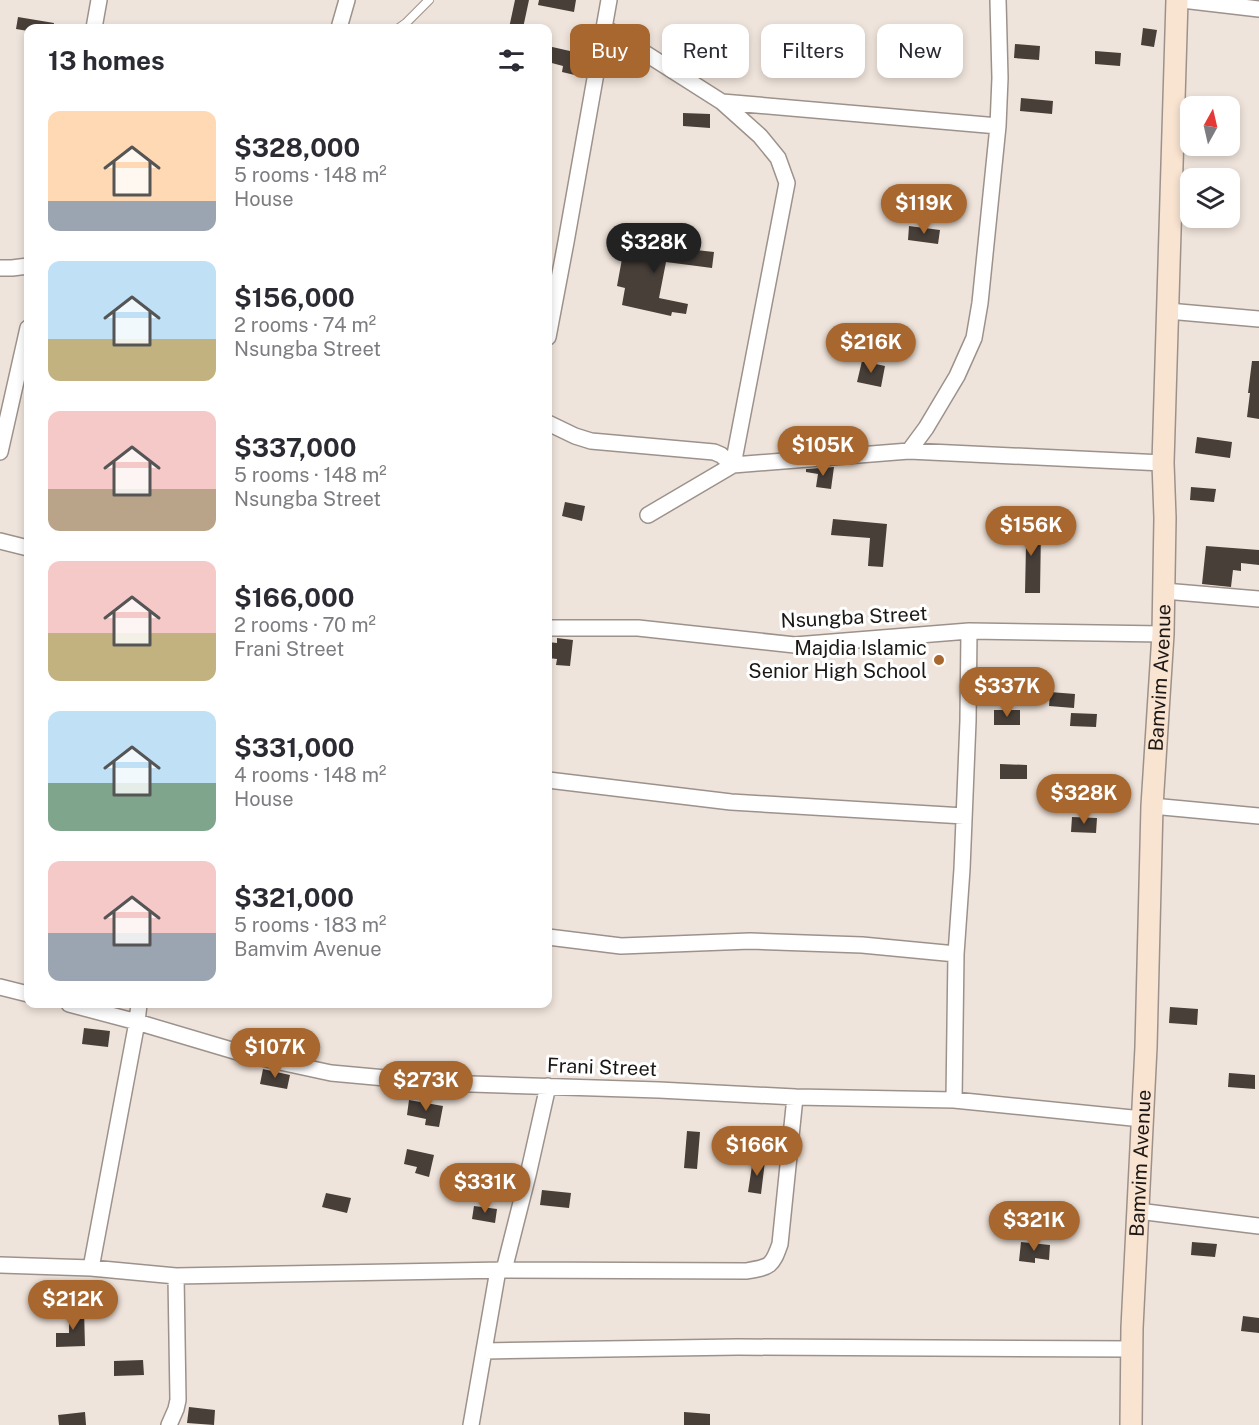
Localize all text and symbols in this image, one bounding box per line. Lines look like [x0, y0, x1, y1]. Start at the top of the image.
chip: Buy [570, 24, 650, 78]
chip: Rent [662, 24, 749, 78]
chip: Filters [761, 24, 865, 78]
chip: New [877, 24, 963, 78]
icon: filters [495, 44, 528, 77]
text: 13 homes [48, 45, 165, 76]
north arrow [1180, 96, 1240, 156]
map controls [1180, 96, 1240, 228]
text: $328,000 [234, 132, 360, 163]
icon: home [96, 135, 168, 207]
text: 5 rooms · 148 m² [234, 163, 387, 187]
button: layers [1180, 168, 1240, 228]
pin: $119K [882, 184, 966, 235]
text: House [234, 187, 294, 211]
text: $119K [895, 191, 953, 215]
pin: $328K [612, 223, 696, 274]
text: $328K [620, 230, 688, 254]
text: $156,000 [234, 282, 355, 313]
icon: home [96, 285, 168, 357]
text: 2 rooms · 74 m² [234, 313, 376, 337]
pin: $216K [829, 323, 913, 374]
text: $216K [840, 330, 902, 354]
text: Nsungba Street [234, 337, 381, 361]
pin: $105K [781, 426, 865, 477]
text: $337,000 [234, 432, 356, 463]
text: $105K [792, 433, 854, 457]
icon: home [96, 435, 168, 507]
text: 5 rooms · 148 m² [234, 463, 387, 487]
text: Nsungba Street [234, 487, 381, 511]
pin: $156K [989, 506, 1073, 557]
text: $156K [999, 513, 1063, 537]
text: $166,000 [234, 582, 354, 613]
icon: home [96, 585, 168, 657]
street label: Nsungba Street [780, 601, 928, 633]
street label: Bamvim Avenue [1144, 604, 1176, 752]
text: 2 rooms · 70 m² [234, 613, 376, 637]
place label: Majdia Islamic Senior High School [748, 636, 927, 683]
text: Frani Street [234, 637, 344, 661]
marker: Majdia Islamic Senior High School [932, 653, 946, 667]
pin: $337K [965, 667, 1049, 718]
text: $337K [974, 674, 1040, 698]
text: $331,000 [234, 732, 355, 763]
icon: home [96, 735, 168, 807]
text: 4 rooms · 148 m² [234, 763, 386, 787]
pin: $328K [1042, 774, 1126, 825]
text: $328K [1050, 781, 1118, 805]
text: House [234, 787, 294, 811]
text: $321,000 [234, 882, 354, 913]
icon: home [96, 885, 168, 957]
text: 5 rooms · 183 m² [234, 913, 386, 937]
text: Bamvim Avenue [234, 937, 381, 961]
pin: $107K [233, 1028, 317, 1079]
text: $107K [244, 1035, 306, 1059]
street label: Frani Street [547, 1053, 657, 1081]
pin: $273K [384, 1061, 468, 1112]
text: $273K [393, 1068, 459, 1092]
street label: Bamvim Avenue [1125, 1089, 1156, 1238]
pin: $166K [715, 1126, 799, 1177]
text: $166K [726, 1133, 788, 1157]
pin: $331K [443, 1163, 527, 1214]
text: $331K [453, 1170, 517, 1194]
pin: $321K [992, 1201, 1076, 1252]
text: $321K [1003, 1208, 1065, 1232]
pin: $212K [31, 1280, 115, 1331]
text: $212K [42, 1287, 104, 1311]

